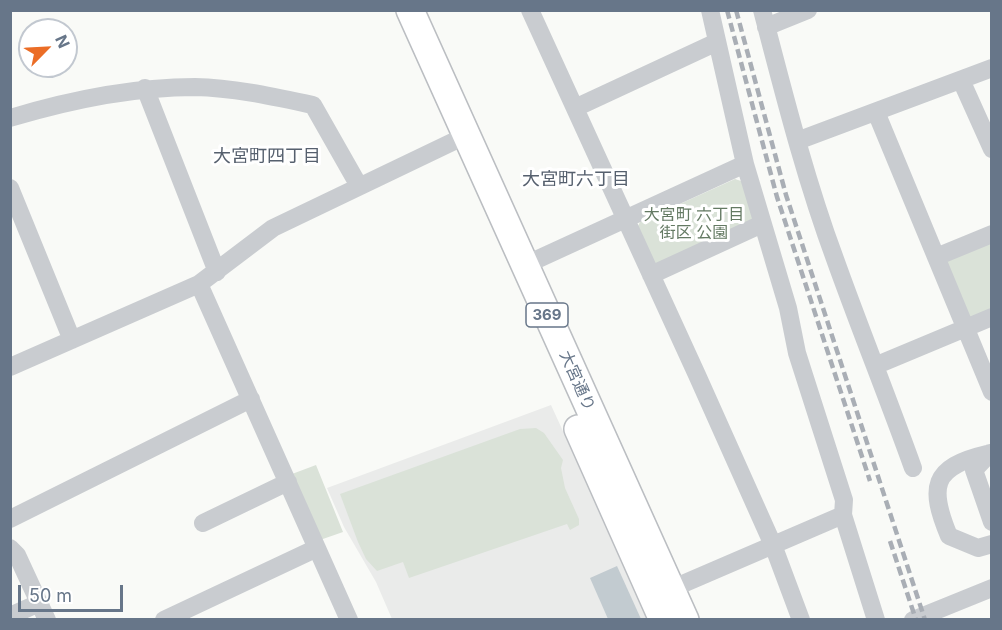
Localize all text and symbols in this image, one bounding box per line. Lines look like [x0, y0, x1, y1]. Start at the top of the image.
north arrow [18, 18, 78, 78]
text: N [51, 32, 74, 51]
district label: 大宮町四丁目 [213, 146, 321, 168]
district label: 大宮町六丁目 [522, 169, 630, 191]
park label: 大宮町 六丁目 街区 公園 [644, 205, 744, 243]
road number: 369 [526, 303, 568, 327]
street label: 大宮通り [555, 348, 599, 414]
scale bar [21, 573, 126, 611]
text: 50 m [29, 585, 72, 606]

